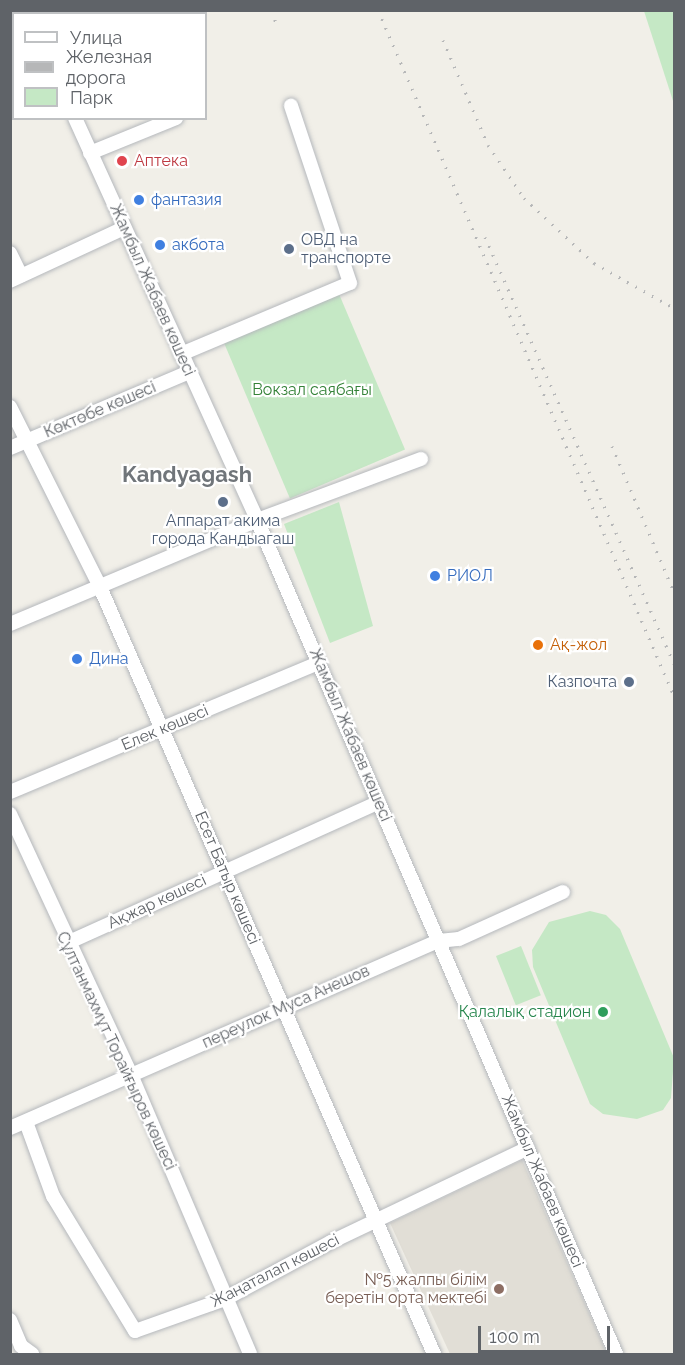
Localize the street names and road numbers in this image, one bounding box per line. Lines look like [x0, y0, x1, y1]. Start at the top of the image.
street label: Жамбыл Жабаев көшесі [105, 201, 199, 379]
street label: Көктөбе көшесі [41, 378, 159, 442]
street label: Жамбыл Жабаев көшесі [305, 646, 395, 824]
street label: Елек көшесі [119, 701, 211, 755]
street label: Есет Батыр көшесі [190, 809, 264, 947]
street label: Ақжар көшесі [105, 871, 209, 933]
street label: Сұлтанмахмұт Торайғыров көшесі [52, 929, 180, 1173]
street label: переулок Муса Анешов [199, 961, 373, 1053]
street label: Жамбыл Жабаев көшесі [497, 1092, 587, 1270]
street label: Жаңаталап көшесі [207, 1230, 343, 1312]

